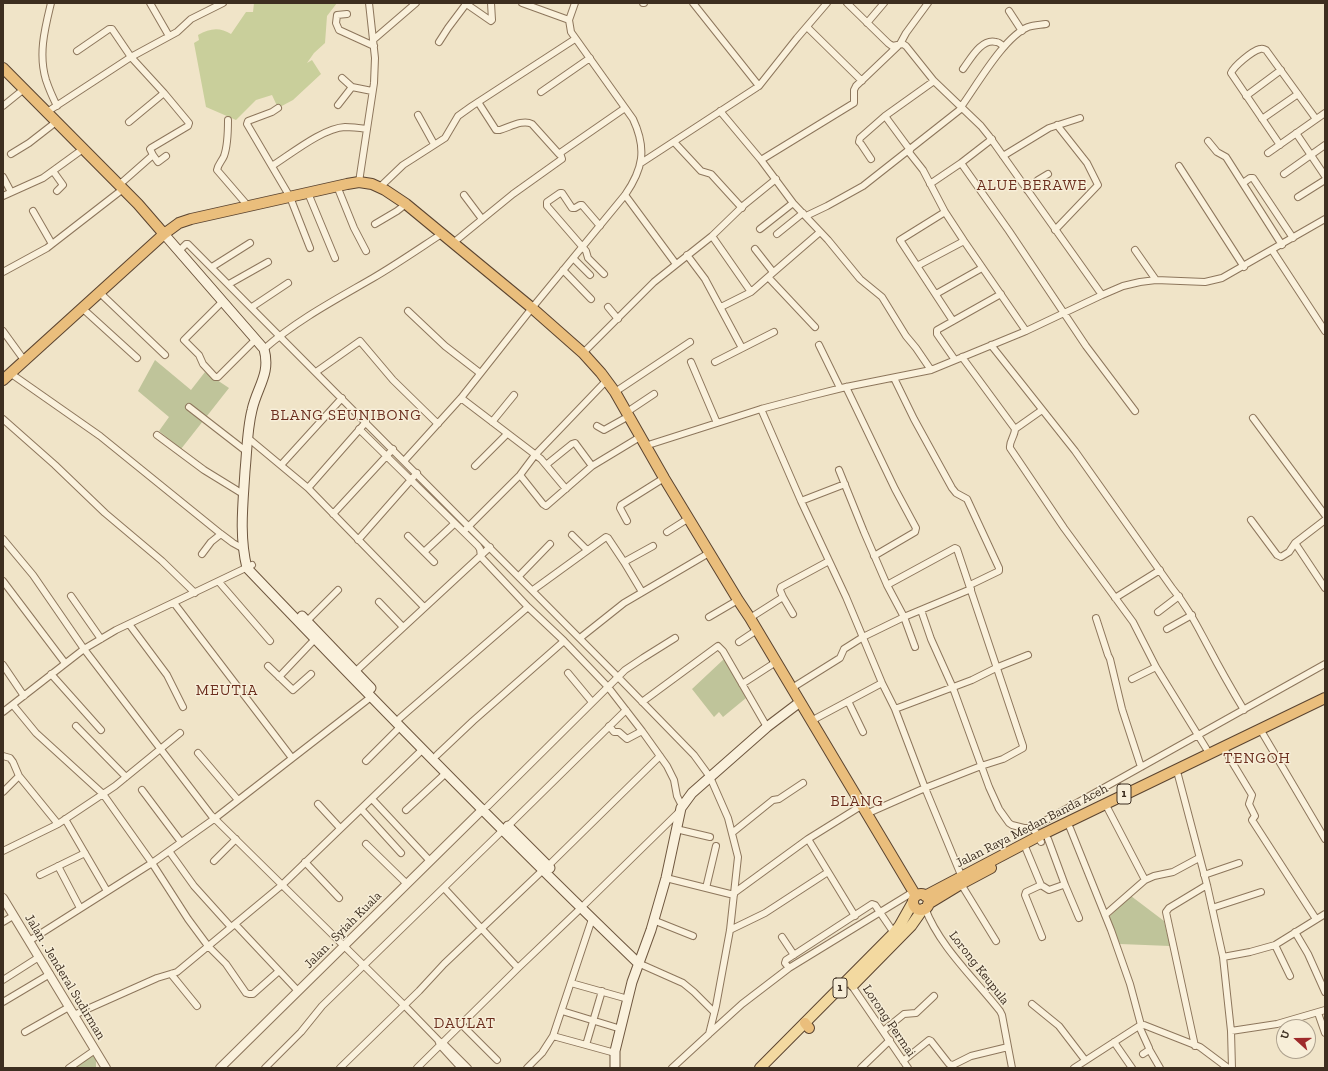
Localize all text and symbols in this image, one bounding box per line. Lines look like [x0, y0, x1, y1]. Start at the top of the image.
district label: ALUE BERAWE [977, 177, 1087, 195]
district label: BLANG SEUNIBONG [270, 407, 422, 425]
district label: MEUTIA [196, 682, 258, 700]
district label: TENGOH [1223, 750, 1291, 768]
street label: Jalan Raya Medan Banda Aceh [953, 781, 1111, 871]
road number: 1 [1117, 784, 1131, 804]
district label: BLANG [830, 793, 884, 811]
street label: Jalan . Syiah Kuala [301, 888, 385, 972]
street label: Jalan . Jenderal Sudirman [21, 911, 109, 1043]
street label: Lorong Keupula [945, 928, 1013, 1008]
road number: 1 [833, 978, 847, 998]
street label: Lorong Permai [859, 982, 919, 1060]
district label: DAULAT [434, 1015, 496, 1033]
north arrow [1276, 1019, 1316, 1059]
text: U [1278, 1029, 1293, 1041]

